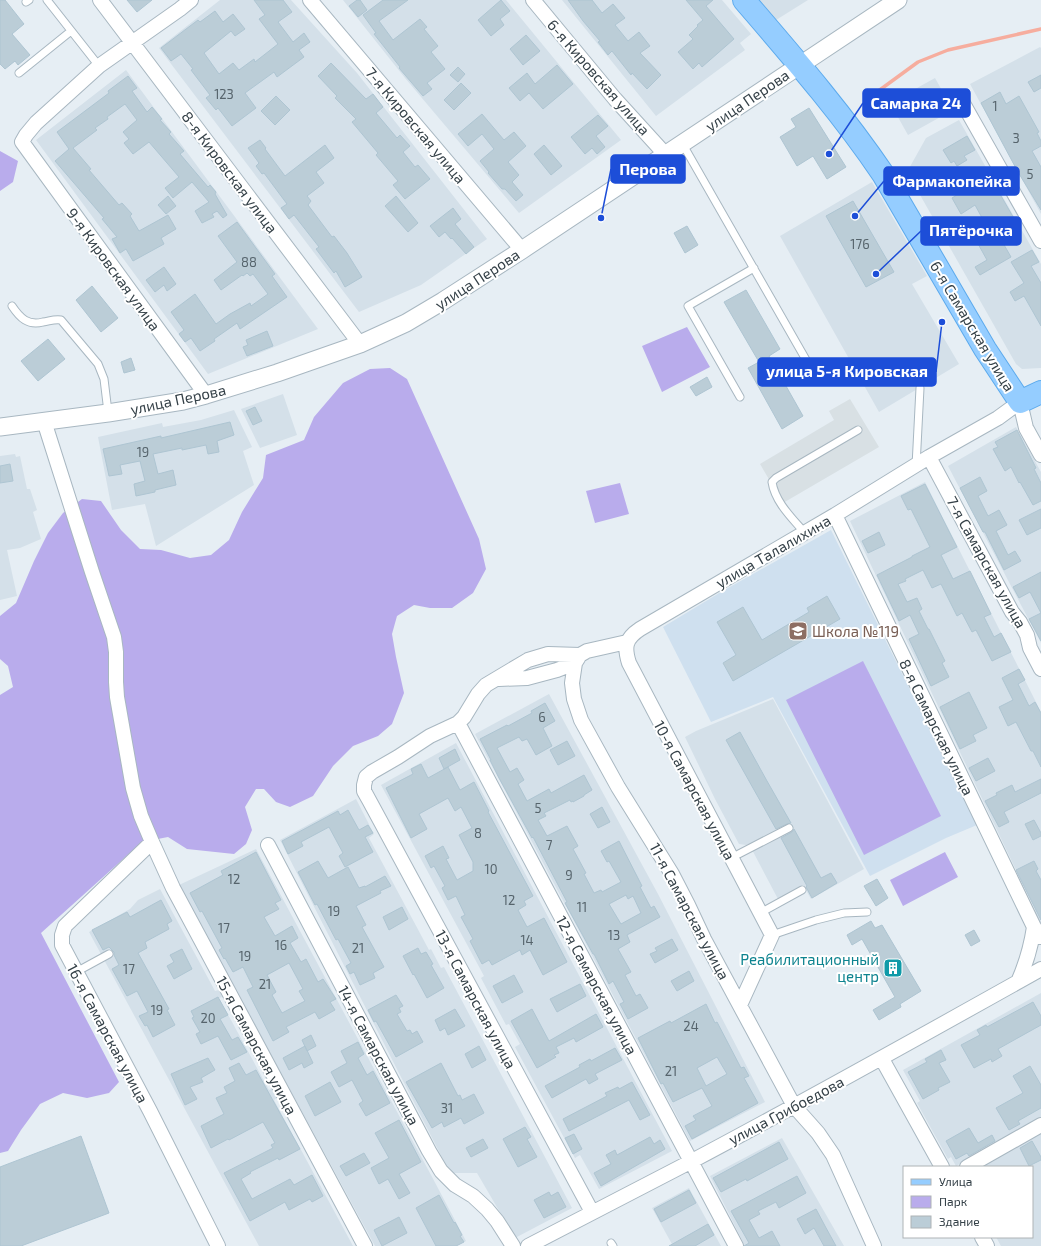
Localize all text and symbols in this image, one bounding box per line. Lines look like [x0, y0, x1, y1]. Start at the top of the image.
street label: 6-я Кировская улица [543, 16, 654, 139]
street label: 7-я Кировская улица [361, 63, 470, 187]
street label: улица Перова [702, 65, 793, 135]
house number: 123 [214, 86, 234, 102]
callout: Самарка 24 [863, 89, 970, 117]
text: Самарка 24 [870, 93, 962, 112]
house number: 1 [992, 98, 998, 114]
street label: 8-я Кировская улица [178, 108, 282, 237]
house number: 3 [1012, 130, 1020, 146]
callout: Перова [611, 155, 685, 183]
text: Перова [619, 159, 677, 178]
house number: 5 [1027, 166, 1034, 182]
callout: Фармакопейка [884, 167, 1019, 195]
text: Фармакопейка [892, 171, 1012, 190]
street label: 9-я Кировская улица [63, 204, 165, 334]
callout: Пятёрочка [921, 217, 1021, 245]
text: Пятёрочка [929, 220, 1013, 239]
house number: 176 [850, 236, 870, 252]
street label: улица Перова [431, 245, 523, 314]
house number: 88 [241, 254, 257, 270]
street label: 6-я Самарская улица [926, 258, 1019, 395]
callout: улица 5-я Кировская [758, 358, 936, 386]
text: улица 5-я Кировская [766, 361, 928, 380]
street label: улица Перова [129, 380, 228, 419]
house number: 19 [137, 444, 149, 460]
street label: 7-я Самарская улица [942, 493, 1031, 631]
street label: улица Талалихина [712, 511, 834, 592]
school or university icon: Школа №119 [787, 620, 809, 642]
place label: Школа №119 [812, 622, 899, 640]
street label: 8-я Самарская улица [895, 656, 978, 799]
house number: 6 [538, 709, 546, 725]
street label: 10-я Самарская улица [650, 717, 739, 863]
house number: 5 [535, 800, 542, 816]
house number: 8 [474, 825, 482, 841]
house number: 7 [546, 837, 553, 853]
street label: 11-я Самарская улица [645, 840, 734, 983]
house number: 10 [484, 861, 498, 877]
house number: 9 [565, 867, 573, 883]
house number: 12 [228, 871, 240, 887]
house number: 12 [503, 892, 515, 908]
house number: 11 [577, 899, 587, 915]
house number: 19 [328, 903, 340, 919]
street label: 12-я Самарская улица [552, 912, 641, 1058]
house number: 17 [218, 920, 230, 936]
street label: 13-я Самарская улица [431, 926, 520, 1072]
house number: 13 [608, 927, 620, 943]
house number: 14 [520, 932, 534, 948]
house number: 16 [275, 937, 287, 953]
house number: 21 [352, 940, 364, 956]
house number: 19 [239, 948, 251, 964]
place label: Реабилитационный центр [740, 950, 879, 985]
building icon: Реабилитационный центр [882, 957, 904, 979]
street label: 16-я Самарская улица [63, 960, 152, 1106]
house number: 17 [123, 961, 135, 977]
street label: 15-я Самарская улица [212, 973, 301, 1118]
house number: 21 [259, 976, 271, 992]
street label: 14-я Самарская улица [334, 982, 423, 1128]
house number: 19 [151, 1002, 163, 1018]
house number: 20 [200, 1010, 216, 1026]
house number: 24 [683, 1018, 699, 1034]
house number: 21 [665, 1063, 677, 1079]
street label: улица Грибоедова [725, 1072, 847, 1149]
house number: 31 [441, 1100, 453, 1116]
legend [903, 1166, 1033, 1238]
text: Улица [939, 1174, 972, 1188]
text: Парк [939, 1194, 968, 1208]
text: Здание [939, 1214, 980, 1228]

